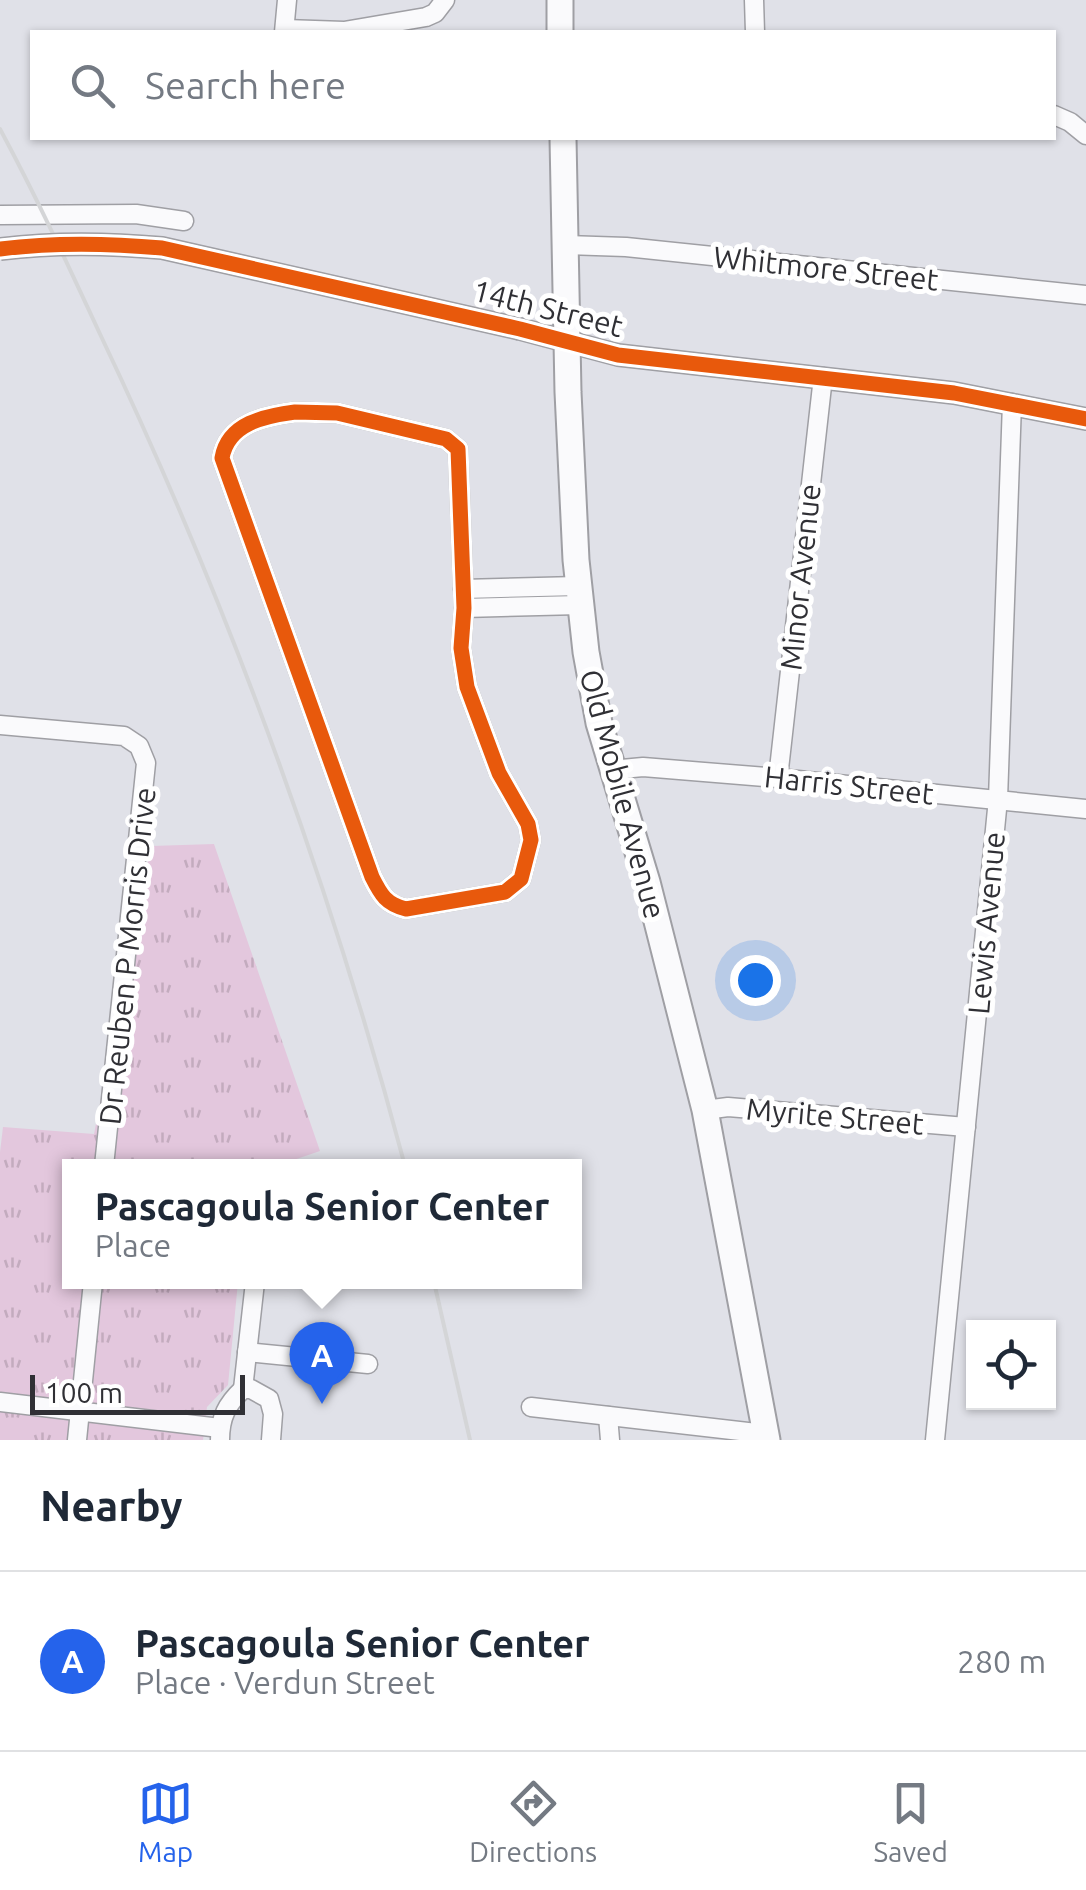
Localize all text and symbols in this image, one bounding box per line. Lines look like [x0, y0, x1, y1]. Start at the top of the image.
search box [30, 30, 1056, 140]
icon: search [65, 58, 120, 113]
text: Search here [145, 64, 346, 106]
street label: Whitmore Street [712, 239, 940, 297]
street label: 14th Street [469, 273, 627, 343]
street label: Minor Avenue [773, 482, 827, 672]
street label: Old Mobile Avenue [573, 666, 673, 922]
street label: Harris Street [763, 759, 936, 811]
street label: Dr Reuben P Morris Drive [92, 786, 162, 1126]
street label: Lewis Avenue [961, 830, 1011, 1016]
your location [730, 955, 781, 1006]
street label: Myrite Street [745, 1091, 925, 1141]
popup [62, 1159, 582, 1289]
text: Pascagoula Senior Center [95, 1185, 549, 1227]
text: Place [95, 1227, 171, 1263]
map controls [966, 1320, 1056, 1410]
button: locate [966, 1320, 1056, 1410]
pin: A [290, 1322, 354, 1404]
scale bar [30, 1370, 245, 1414]
text: 100 m [45, 1377, 123, 1408]
text: Nearby [40, 1482, 183, 1529]
text: Pascagoula Senior Center [135, 1622, 590, 1664]
text: A [61, 1643, 84, 1679]
text: 280 m [957, 1643, 1046, 1679]
text: Place · Verdun Street [135, 1664, 435, 1700]
tab: Map [138, 1776, 193, 1867]
tab: Directions [469, 1776, 597, 1867]
tab: Saved [873, 1776, 948, 1867]

